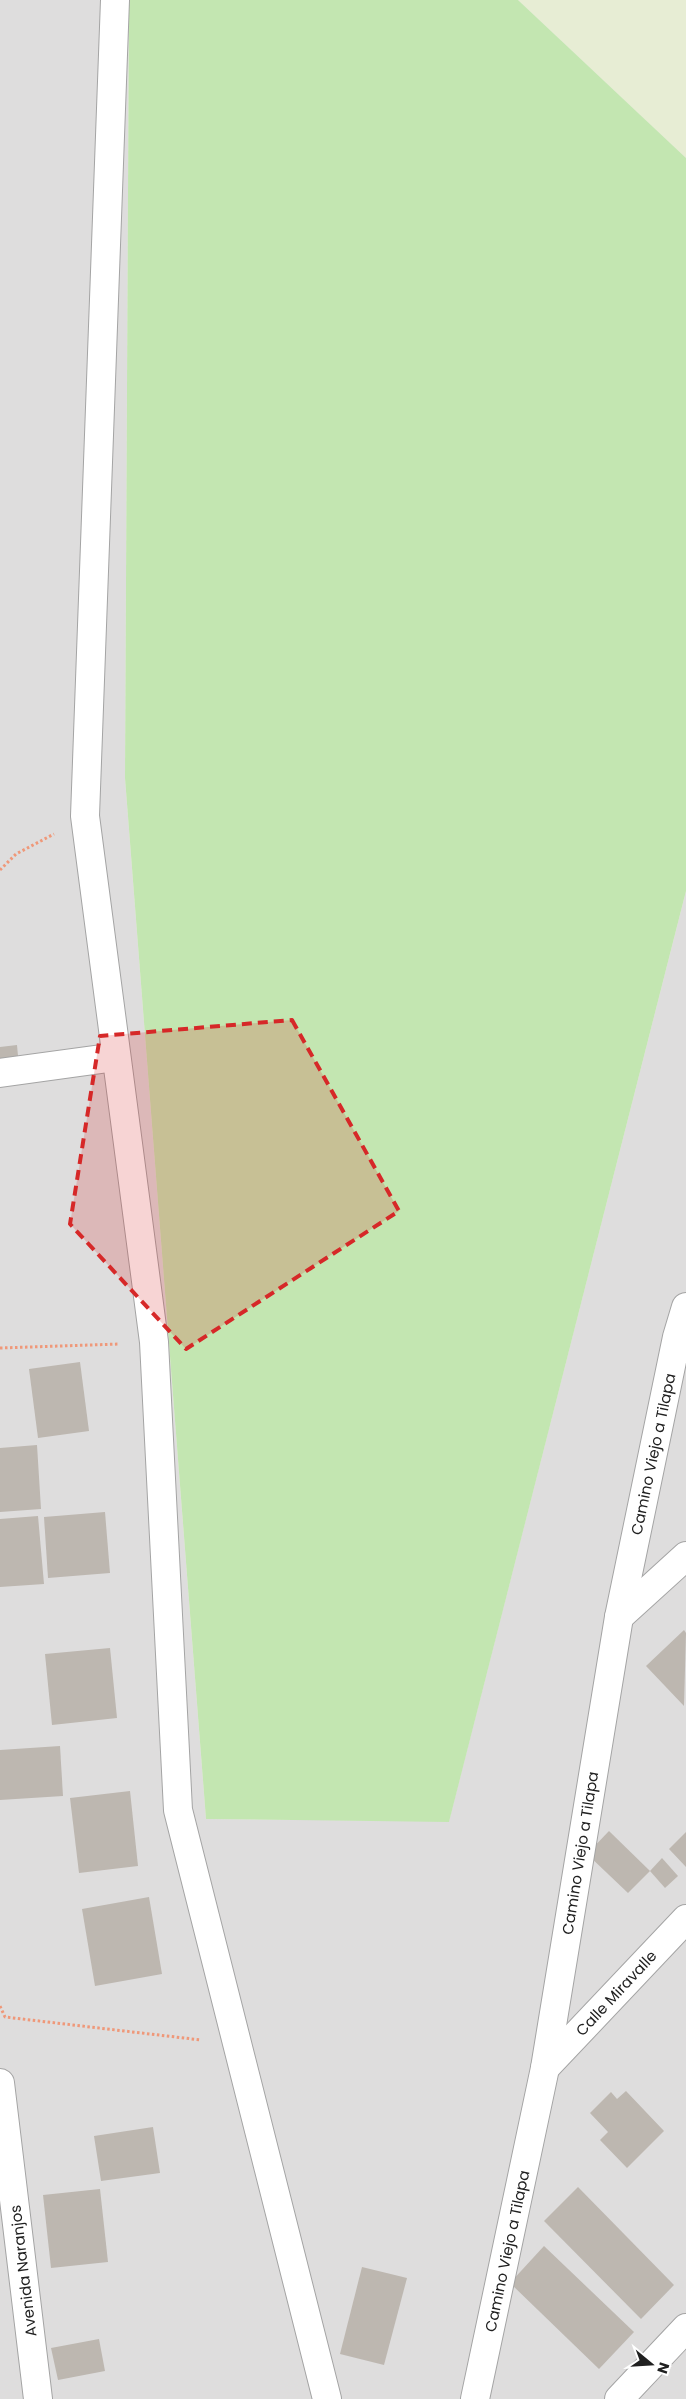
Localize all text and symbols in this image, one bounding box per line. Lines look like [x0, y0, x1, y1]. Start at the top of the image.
street label: Camino Viejo a Tilapa [626, 1371, 680, 1537]
street label: Camino Viejo a Tilapa [557, 1770, 603, 1936]
street label: Calle Miravalle [571, 1946, 661, 2040]
street label: Camino Viejo a Tilapa [480, 2168, 534, 2334]
street label: Avenida Naranjos [4, 2204, 42, 2338]
north arrow [626, 2339, 676, 2389]
text: N [652, 2360, 675, 2376]

